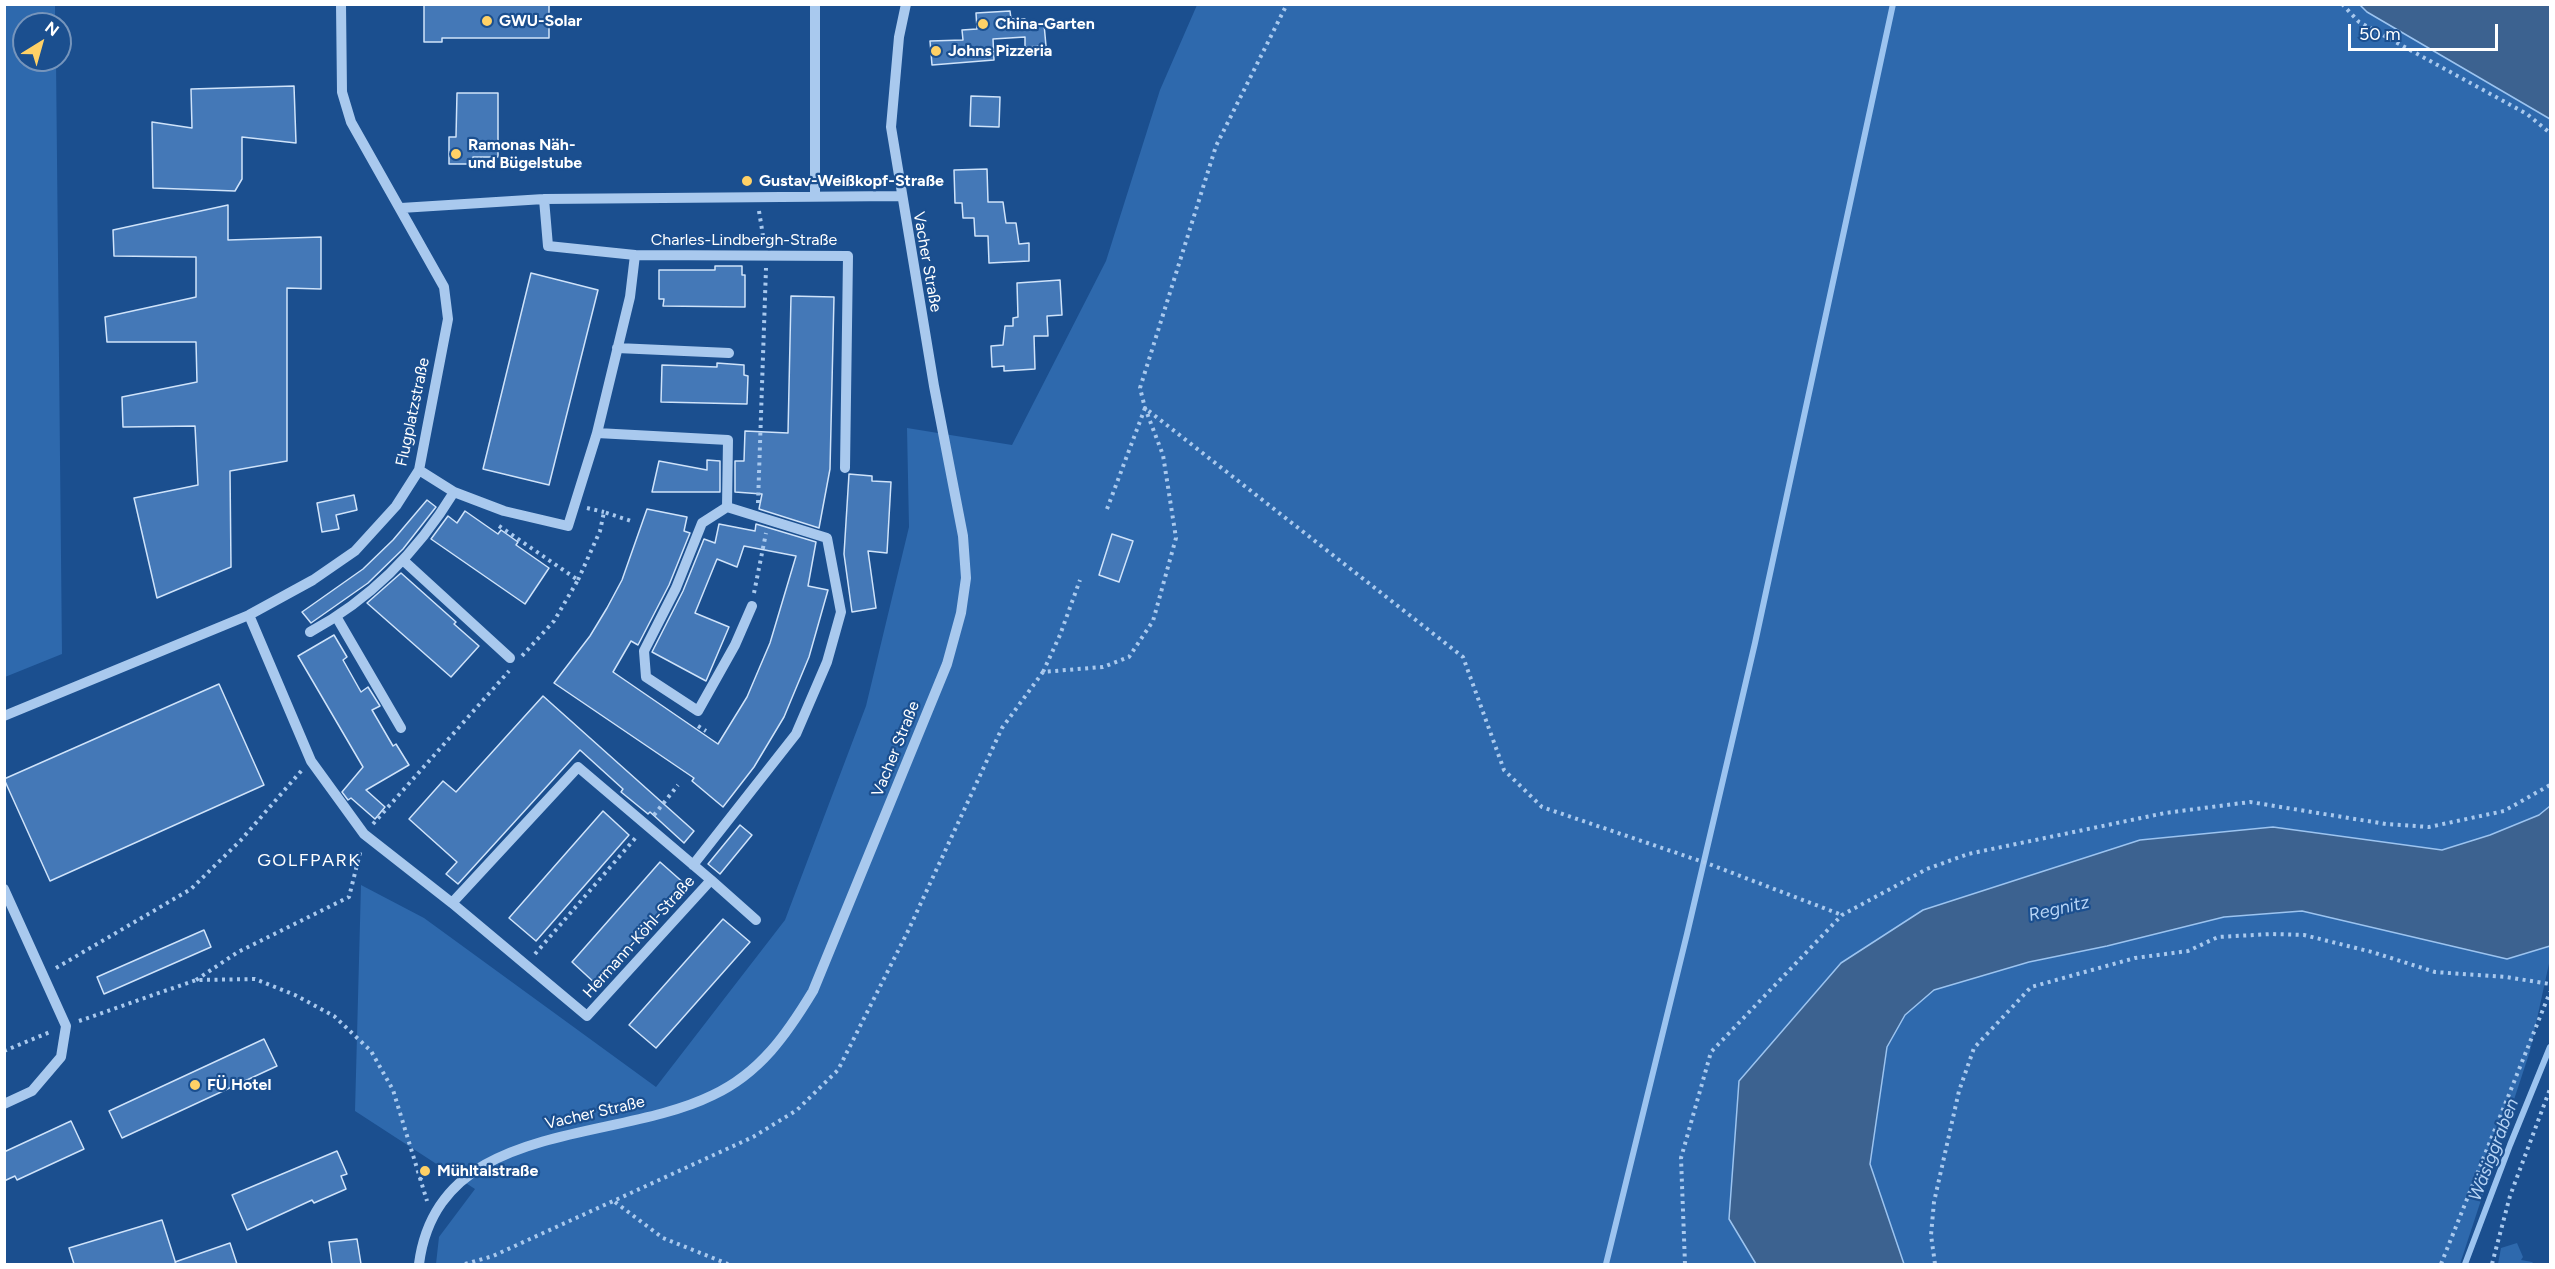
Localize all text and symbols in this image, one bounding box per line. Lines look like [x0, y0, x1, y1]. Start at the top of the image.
place label: GWU-Solar [499, 11, 582, 31]
north arrow [12, 12, 72, 72]
scale bar [2351, 12, 2501, 50]
marker: GWU-Solar [480, 14, 494, 28]
place label: China-Garten [995, 14, 1095, 34]
marker: China-Garten [976, 17, 990, 31]
text: N [41, 18, 63, 40]
text: 50 m [2359, 23, 2401, 45]
place label: Johns Pizzeria [948, 41, 1052, 61]
marker: Johns Pizzeria [929, 44, 943, 58]
place label: Ramonas Näh- und Bügelstube [468, 135, 582, 173]
marker: Ramonas Näh- und Bügelstube [449, 147, 463, 161]
place label: Gustav-Weißkopf-Straße [759, 171, 944, 191]
marker: Gustav-Weißkopf-Straße [740, 174, 754, 188]
street label: Vacher Straße [909, 210, 945, 314]
street label: Charles-Lindbergh-Straße [651, 230, 837, 250]
street label: Flugplatzstraße [392, 356, 434, 468]
street label: Vacher Straße [868, 698, 924, 800]
district label: GOLFPARK [257, 850, 361, 872]
street label: Hermann-Köhl-Straße [579, 872, 699, 1002]
water label: Regnitz [2027, 892, 2091, 926]
place label: FÜ Hotel [207, 1075, 271, 1095]
marker: FÜ Hotel [188, 1078, 202, 1092]
street label: Vacher Straße [543, 1092, 647, 1134]
water label: Wäsiggraben [2465, 1096, 2523, 1204]
place label: Mühltalstraße [437, 1161, 538, 1181]
marker: Mühltalstraße [418, 1164, 432, 1178]

